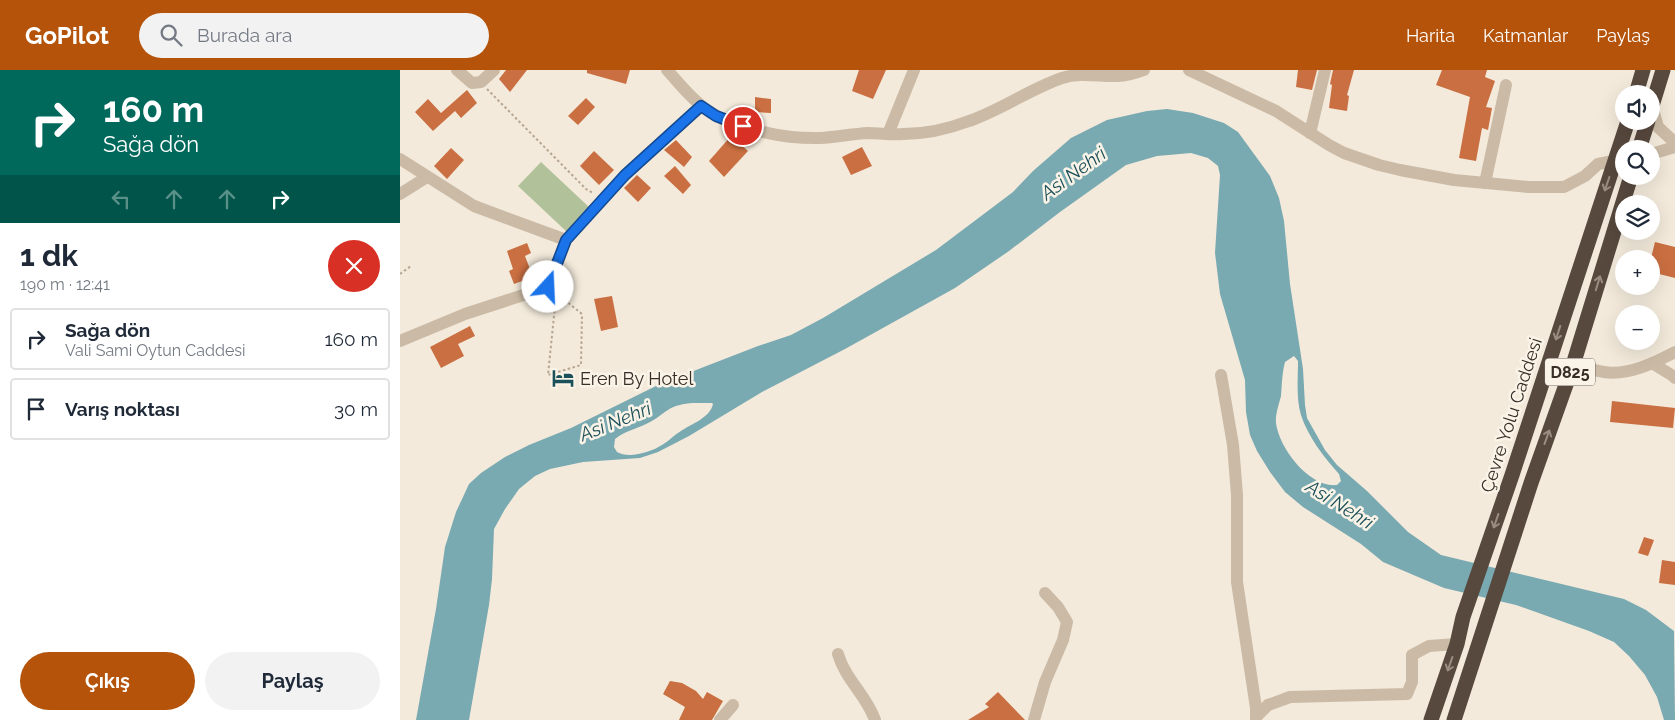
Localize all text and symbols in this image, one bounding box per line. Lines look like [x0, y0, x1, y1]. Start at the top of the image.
search box [139, 13, 489, 58]
text: GoPilot [25, 21, 109, 50]
icon: search [157, 21, 185, 49]
text: Burada ara [197, 24, 292, 46]
text: Harita [1406, 25, 1455, 46]
text: Katmanlar [1483, 25, 1568, 46]
text: Paylaş [1596, 25, 1650, 46]
map controls [1615, 85, 1660, 350]
button: sound [1615, 85, 1660, 130]
text: 160 m [103, 89, 204, 130]
icon: right [20, 90, 85, 155]
pin [722, 105, 764, 147]
icon: arrive [729, 112, 757, 140]
text: Sağa dön [103, 131, 199, 157]
button: search [1615, 140, 1660, 185]
water label: Asi Nehri [1035, 141, 1111, 205]
one-way arrow [1602, 176, 1612, 192]
icon: left [107, 185, 135, 213]
icon: ahead [160, 185, 188, 213]
icon: ahead [213, 185, 241, 213]
icon: right [266, 185, 294, 213]
button: layers [1615, 195, 1660, 240]
text: 1 dk [20, 238, 78, 273]
button: close [328, 240, 380, 292]
button: + [1615, 250, 1660, 295]
position arrow [521, 260, 573, 312]
text: 190 m · 12:41 [20, 275, 110, 294]
one-way arrow [1594, 275, 1604, 291]
button: − [1615, 305, 1660, 350]
text: Sağa dön [65, 319, 150, 341]
icon: right [22, 325, 50, 353]
one-way arrow [1552, 325, 1562, 341]
text: 160 m [324, 328, 378, 350]
street label: Çevre Yolu Caddesi [1476, 335, 1546, 495]
text: Vali Sami Oytun Caddesi [65, 341, 246, 360]
road number: D825 [1545, 358, 1595, 386]
hotel icon: Eren By Hotel [550, 365, 576, 391]
place label: Eren By Hotel [580, 368, 693, 389]
icon: arrive [22, 395, 50, 423]
water label: Asi Nehri [575, 396, 655, 446]
text: Varış noktası [65, 398, 180, 420]
text: 30 m [334, 398, 378, 420]
one-way arrow [1543, 430, 1552, 446]
water label: Asi Nehri [1301, 474, 1378, 534]
one-way arrow [1491, 512, 1500, 528]
button: Çıkış [20, 652, 195, 710]
button: Paylaş [205, 652, 380, 710]
one-way arrow [1445, 656, 1454, 672]

